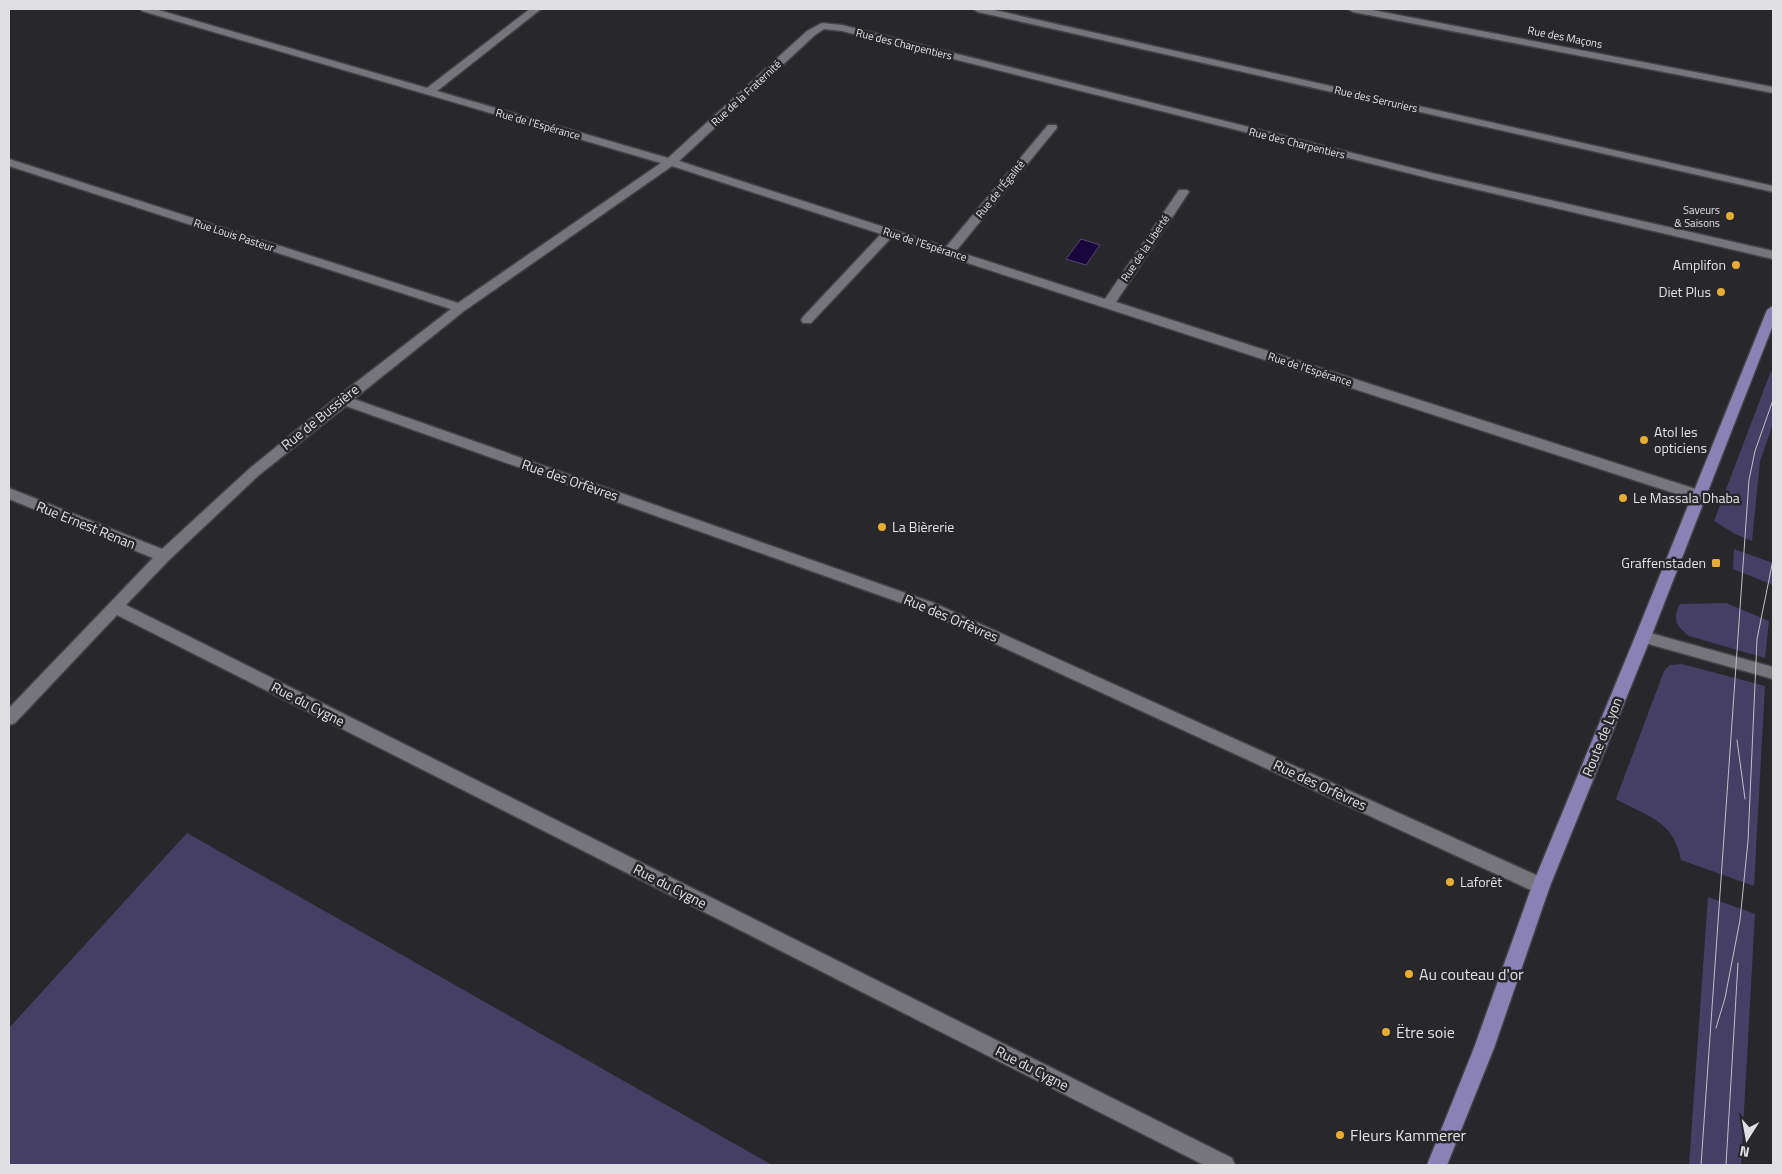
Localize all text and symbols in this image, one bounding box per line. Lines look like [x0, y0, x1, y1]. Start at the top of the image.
street label: Rue des Maçons [1526, 22, 1604, 52]
street label: Rue des Charpentiers [854, 24, 954, 64]
street label: Rue de la Fraternité [707, 56, 785, 130]
street label: Rue des Serruriers [1333, 82, 1419, 116]
street label: Rue de l'Espérance [494, 104, 583, 144]
street label: Rue des Charpentiers [1247, 123, 1347, 163]
street label: Rue de l'Égalité [972, 156, 1029, 221]
place label: Saveurs & Saisons [1674, 202, 1720, 231]
marker: Saveurs & Saisons [1724, 210, 1736, 222]
street label: Rue de la Liberté [1117, 211, 1173, 284]
street label: Rue Louis Pasteur [192, 214, 276, 256]
street label: Rue de l'Espérance [881, 223, 969, 265]
place label: Amplifon [1673, 254, 1726, 275]
marker: Amplifon [1730, 259, 1742, 271]
place label: Diet Plus [1658, 281, 1711, 302]
marker: Diet Plus [1715, 286, 1727, 298]
street label: Rue de l'Espérance [1266, 348, 1354, 390]
street label: Rue de Bussière [276, 379, 363, 455]
place label: Atol les opticiens [1654, 421, 1707, 458]
marker: Atol les opticiens [1638, 434, 1650, 446]
street label: Rue des Orfèvres [519, 453, 621, 506]
place label: Le Massala Dhaba [1633, 487, 1740, 508]
marker: Le Massala Dhaba [1617, 492, 1629, 504]
street label: Rue Ernest Renan [33, 495, 139, 554]
place label: La Bièrerie [892, 516, 954, 537]
marker: La Bièrerie [876, 521, 888, 533]
place label: Graffenstaden [1621, 552, 1706, 573]
marker: Graffenstaden [1710, 557, 1722, 569]
street label: Rue des Orfèvres [901, 588, 1002, 647]
street label: Rue du Cygne [268, 676, 349, 731]
street label: Route de Lyon [1576, 694, 1627, 779]
street label: Rue des Orfèvres [1270, 754, 1370, 815]
street label: Rue du Cygne [630, 858, 711, 913]
place label: Laforêt [1460, 871, 1502, 892]
marker: Laforêt [1444, 876, 1456, 888]
place label: Au couteau d'or [1419, 962, 1524, 986]
marker: Au couteau d'or [1403, 968, 1415, 980]
place label: Ëtre soie [1396, 1020, 1455, 1044]
marker: Ëtre soie [1380, 1026, 1392, 1038]
street label: Rue du Cygne [992, 1040, 1073, 1095]
north arrow [1722, 1114, 1772, 1164]
place label: Fleurs Kammerer [1350, 1123, 1467, 1147]
marker: Fleurs Kammerer [1334, 1129, 1346, 1141]
text: N [1738, 1141, 1751, 1163]

